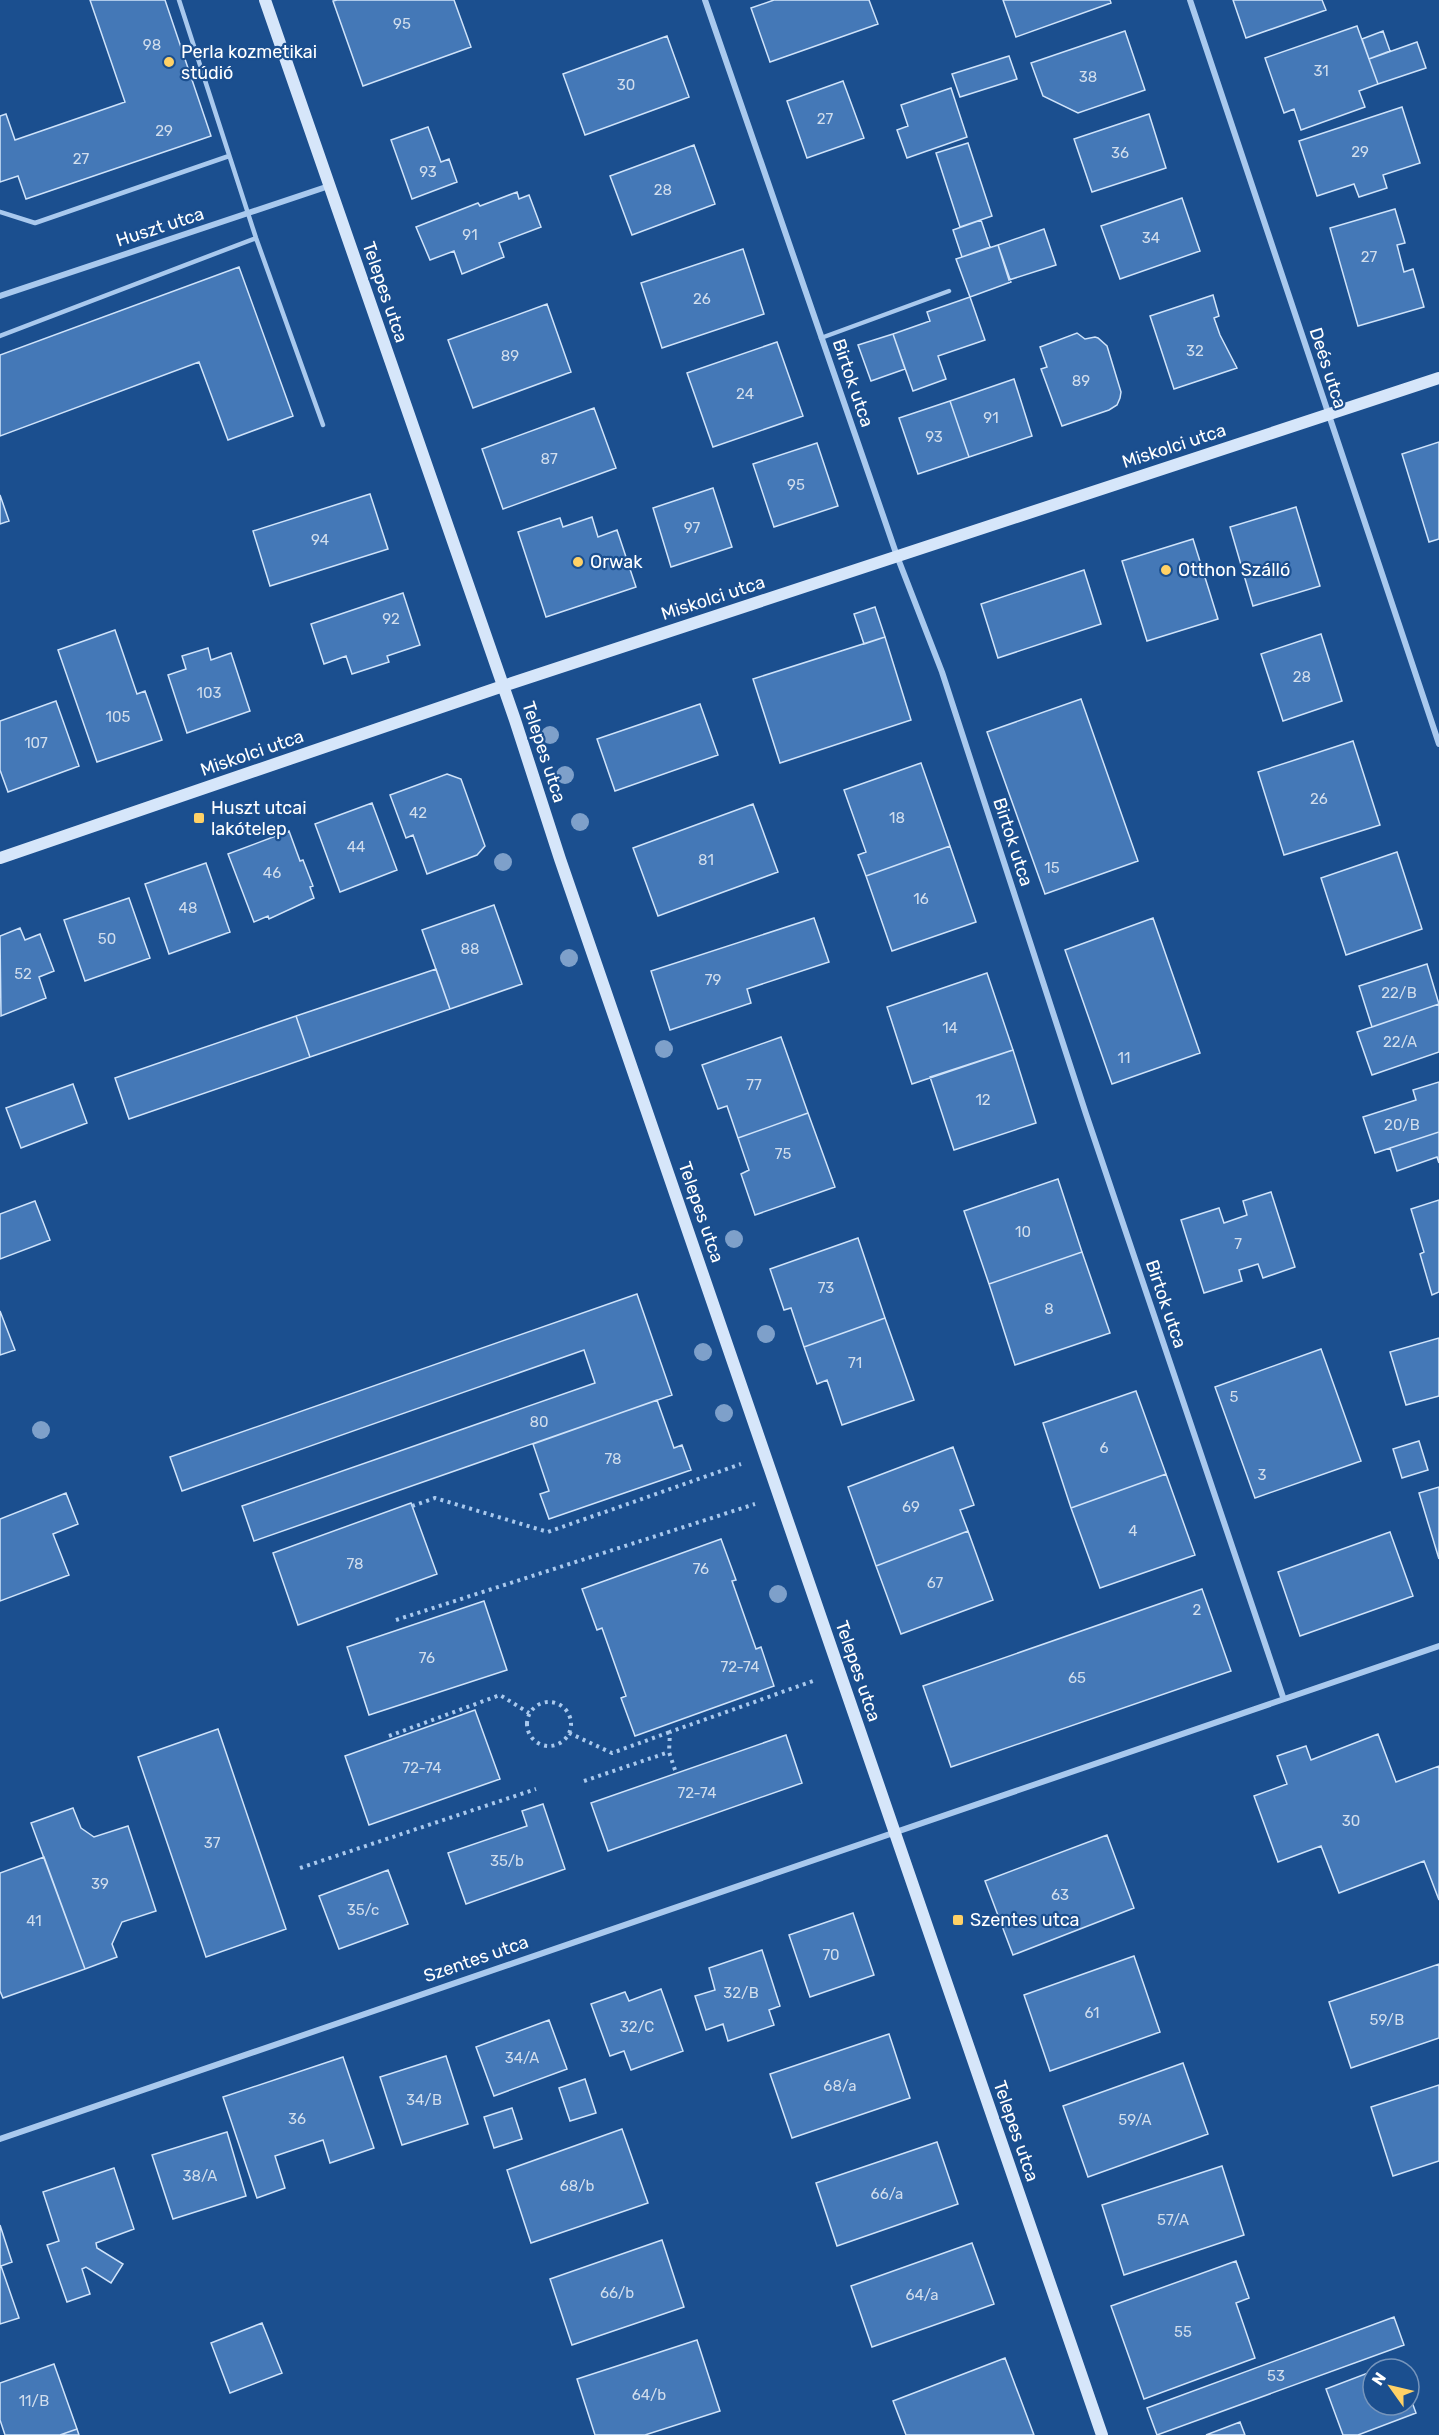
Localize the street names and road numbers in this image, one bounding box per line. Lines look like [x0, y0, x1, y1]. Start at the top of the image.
street label: Huszt utca [113, 202, 207, 252]
street label: Telepes utca [357, 239, 413, 345]
street label: Deés utca [1305, 325, 1351, 411]
street label: Birtok utca [828, 336, 878, 430]
street label: Miskolci utca [1119, 419, 1229, 473]
street label: Miskolci utca [658, 571, 768, 625]
street label: Telepes utca [517, 698, 571, 806]
street label: Miskolci utca [197, 725, 307, 781]
street label: Birtok utca [988, 795, 1038, 889]
street label: Telepes utca [673, 1159, 729, 1265]
street label: Birtok utca [1141, 1257, 1191, 1351]
street label: Telepes utca [830, 1618, 886, 1724]
street label: Szentes utca [421, 1931, 531, 1987]
street label: Telepes utca [988, 2078, 1044, 2184]

